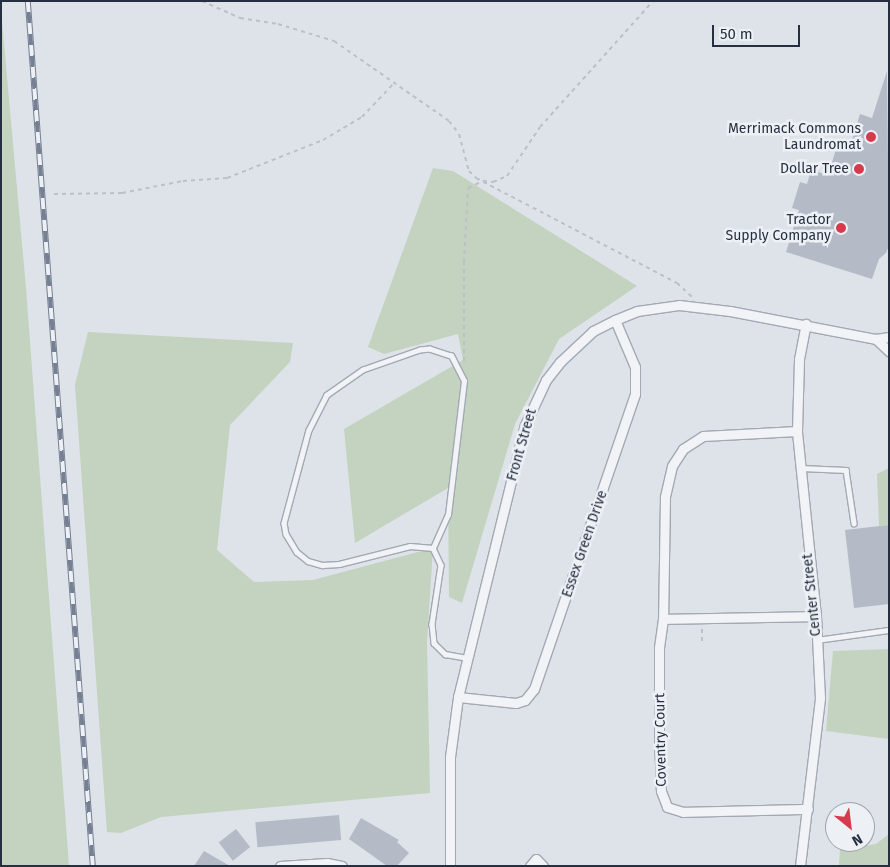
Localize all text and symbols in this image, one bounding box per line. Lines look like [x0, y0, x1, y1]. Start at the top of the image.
scale bar [715, 15, 802, 47]
text: 50 m [720, 25, 753, 43]
place label: Merrimack Commons Laundromat [728, 121, 861, 154]
marker: Merrimack Commons Laundromat [865, 131, 877, 143]
place label: Dollar Tree [780, 161, 849, 177]
marker: Dollar Tree [853, 163, 865, 175]
place label: Tractor Supply Company [726, 212, 831, 244]
marker: Tractor Supply Company [835, 222, 847, 234]
street label: Front Street [504, 407, 540, 483]
street label: Essex Green Drive [559, 488, 611, 600]
street label: Center Street [799, 553, 825, 637]
street label: Coventry Court [652, 693, 670, 787]
north arrow [825, 802, 875, 852]
text: N [849, 830, 865, 849]

